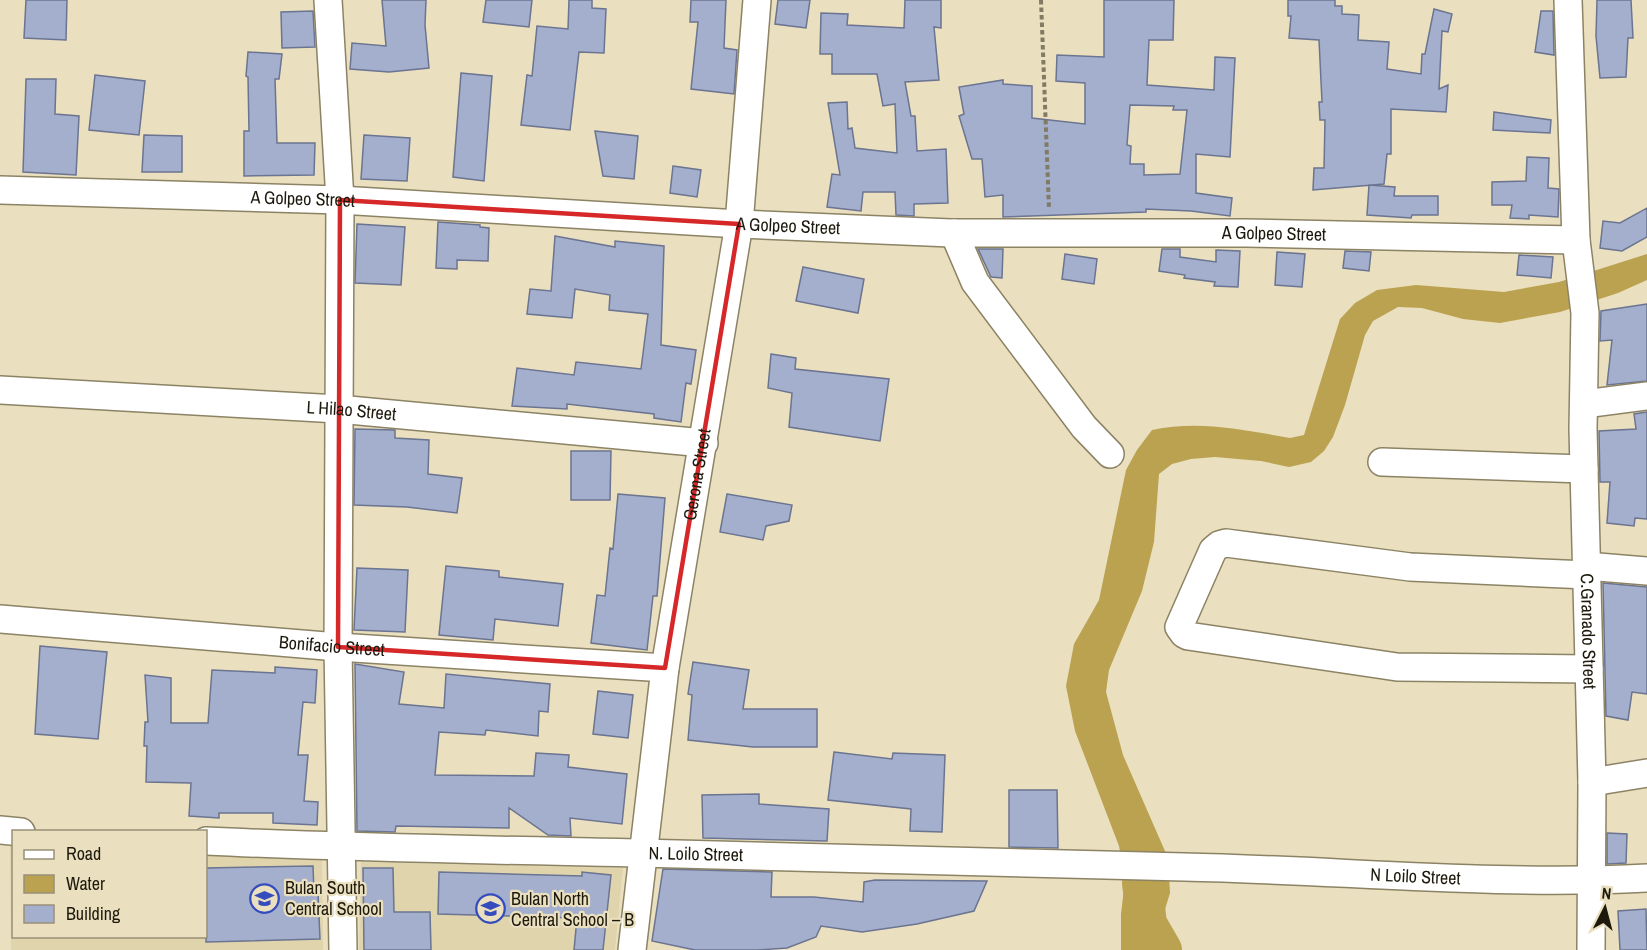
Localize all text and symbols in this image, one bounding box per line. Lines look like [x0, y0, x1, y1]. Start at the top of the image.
street label: A Golpeo Street [249, 184, 356, 213]
street label: A Golpeo Street [734, 211, 841, 240]
street label: A Golpeo Street [1221, 220, 1326, 247]
street label: L Hilao Street [306, 394, 397, 426]
street label: Gerona Street [677, 427, 717, 522]
street label: C.Granado Street [1575, 573, 1603, 689]
street label: Bonifacio Street [278, 629, 386, 662]
legend [12, 830, 207, 938]
street label: N. Loilo Street [648, 840, 743, 867]
text: Road [66, 841, 101, 866]
street label: N Loilo Street [1370, 862, 1461, 890]
text: Water [66, 871, 105, 896]
place label: Bulan South Central School [285, 875, 382, 921]
north arrow [1575, 878, 1635, 938]
school or university icon: Bulan South Central School [248, 882, 280, 914]
text: N [1601, 882, 1612, 905]
place label: Bulan North Central School – B [511, 886, 634, 932]
school or university icon: Bulan North Central School – B [474, 893, 506, 925]
text: Building [66, 901, 121, 926]

